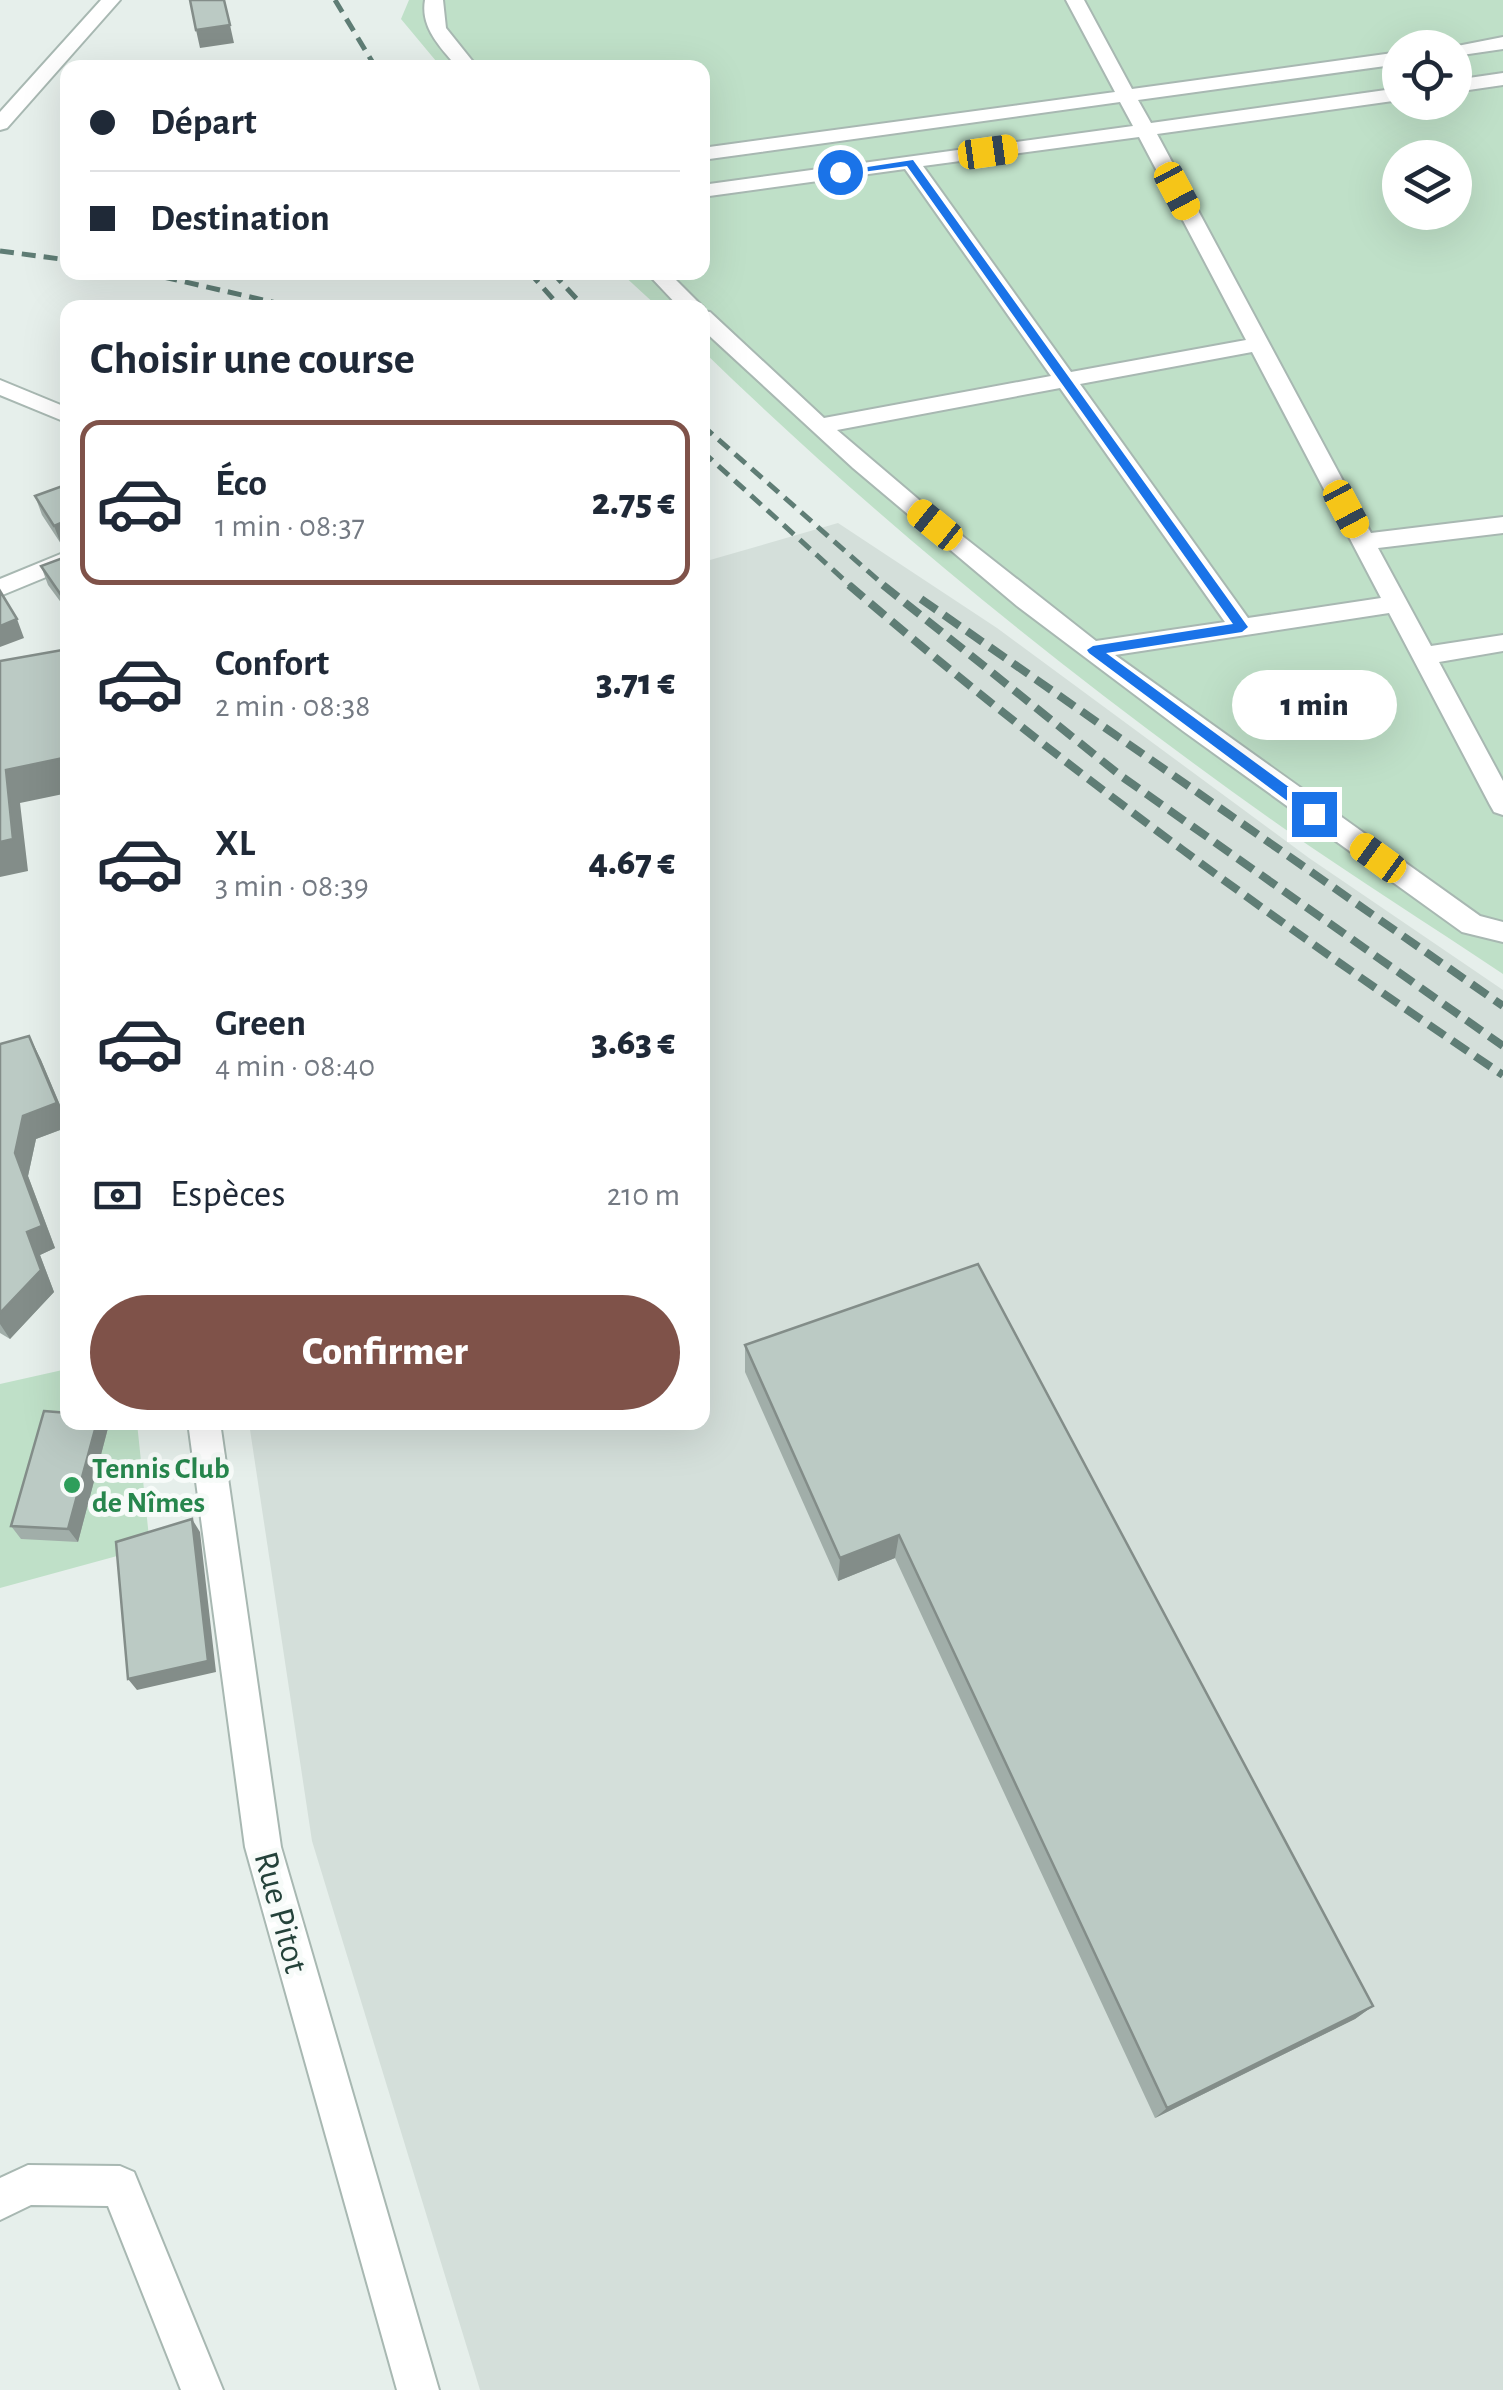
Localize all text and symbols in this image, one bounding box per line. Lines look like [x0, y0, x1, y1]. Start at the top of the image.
map controls [1382, 30, 1472, 230]
button: locate [1382, 30, 1472, 120]
text: Départ [150, 104, 257, 142]
car [956, 133, 1020, 171]
button: layers [1382, 140, 1472, 230]
route start [818, 150, 863, 195]
car [1150, 157, 1204, 225]
text: Destination [150, 200, 330, 238]
text: Choisir une course [90, 337, 415, 382]
icon: car [95, 458, 185, 548]
text: Éco [215, 465, 267, 503]
car [1319, 475, 1373, 543]
text: 2.75 € [592, 484, 675, 522]
car [902, 494, 968, 556]
text: 1 min · 08:37 [215, 510, 365, 542]
icon: car [95, 638, 185, 728]
text: Confort [215, 645, 329, 683]
text: 3.71 € [596, 664, 675, 702]
callout: 1 min [1232, 669, 1396, 739]
text: 1 min [1280, 689, 1349, 721]
text: 2 min · 08:38 [215, 690, 370, 722]
route end [1292, 792, 1337, 837]
icon: car [95, 818, 185, 908]
text: XL [215, 825, 255, 863]
car [1345, 828, 1411, 888]
text: 4.67 € [589, 844, 675, 882]
text: 3 min · 08:39 [215, 870, 369, 902]
icon: car [95, 998, 185, 1088]
text: Green [215, 1005, 306, 1043]
text: 3.63 € [591, 1024, 675, 1062]
text: 4 min · 08:40 [215, 1050, 375, 1082]
icon: cash [90, 1168, 145, 1223]
text: Espèces [170, 1176, 285, 1214]
text: 210 m [607, 1179, 680, 1211]
button: Confirmer [90, 1295, 680, 1410]
place label: Tennis Club de Nîmes [92, 1454, 230, 1518]
marker: Tennis Club de Nîmes [61, 1474, 83, 1496]
street label: Rue Pitot [248, 1848, 314, 1977]

